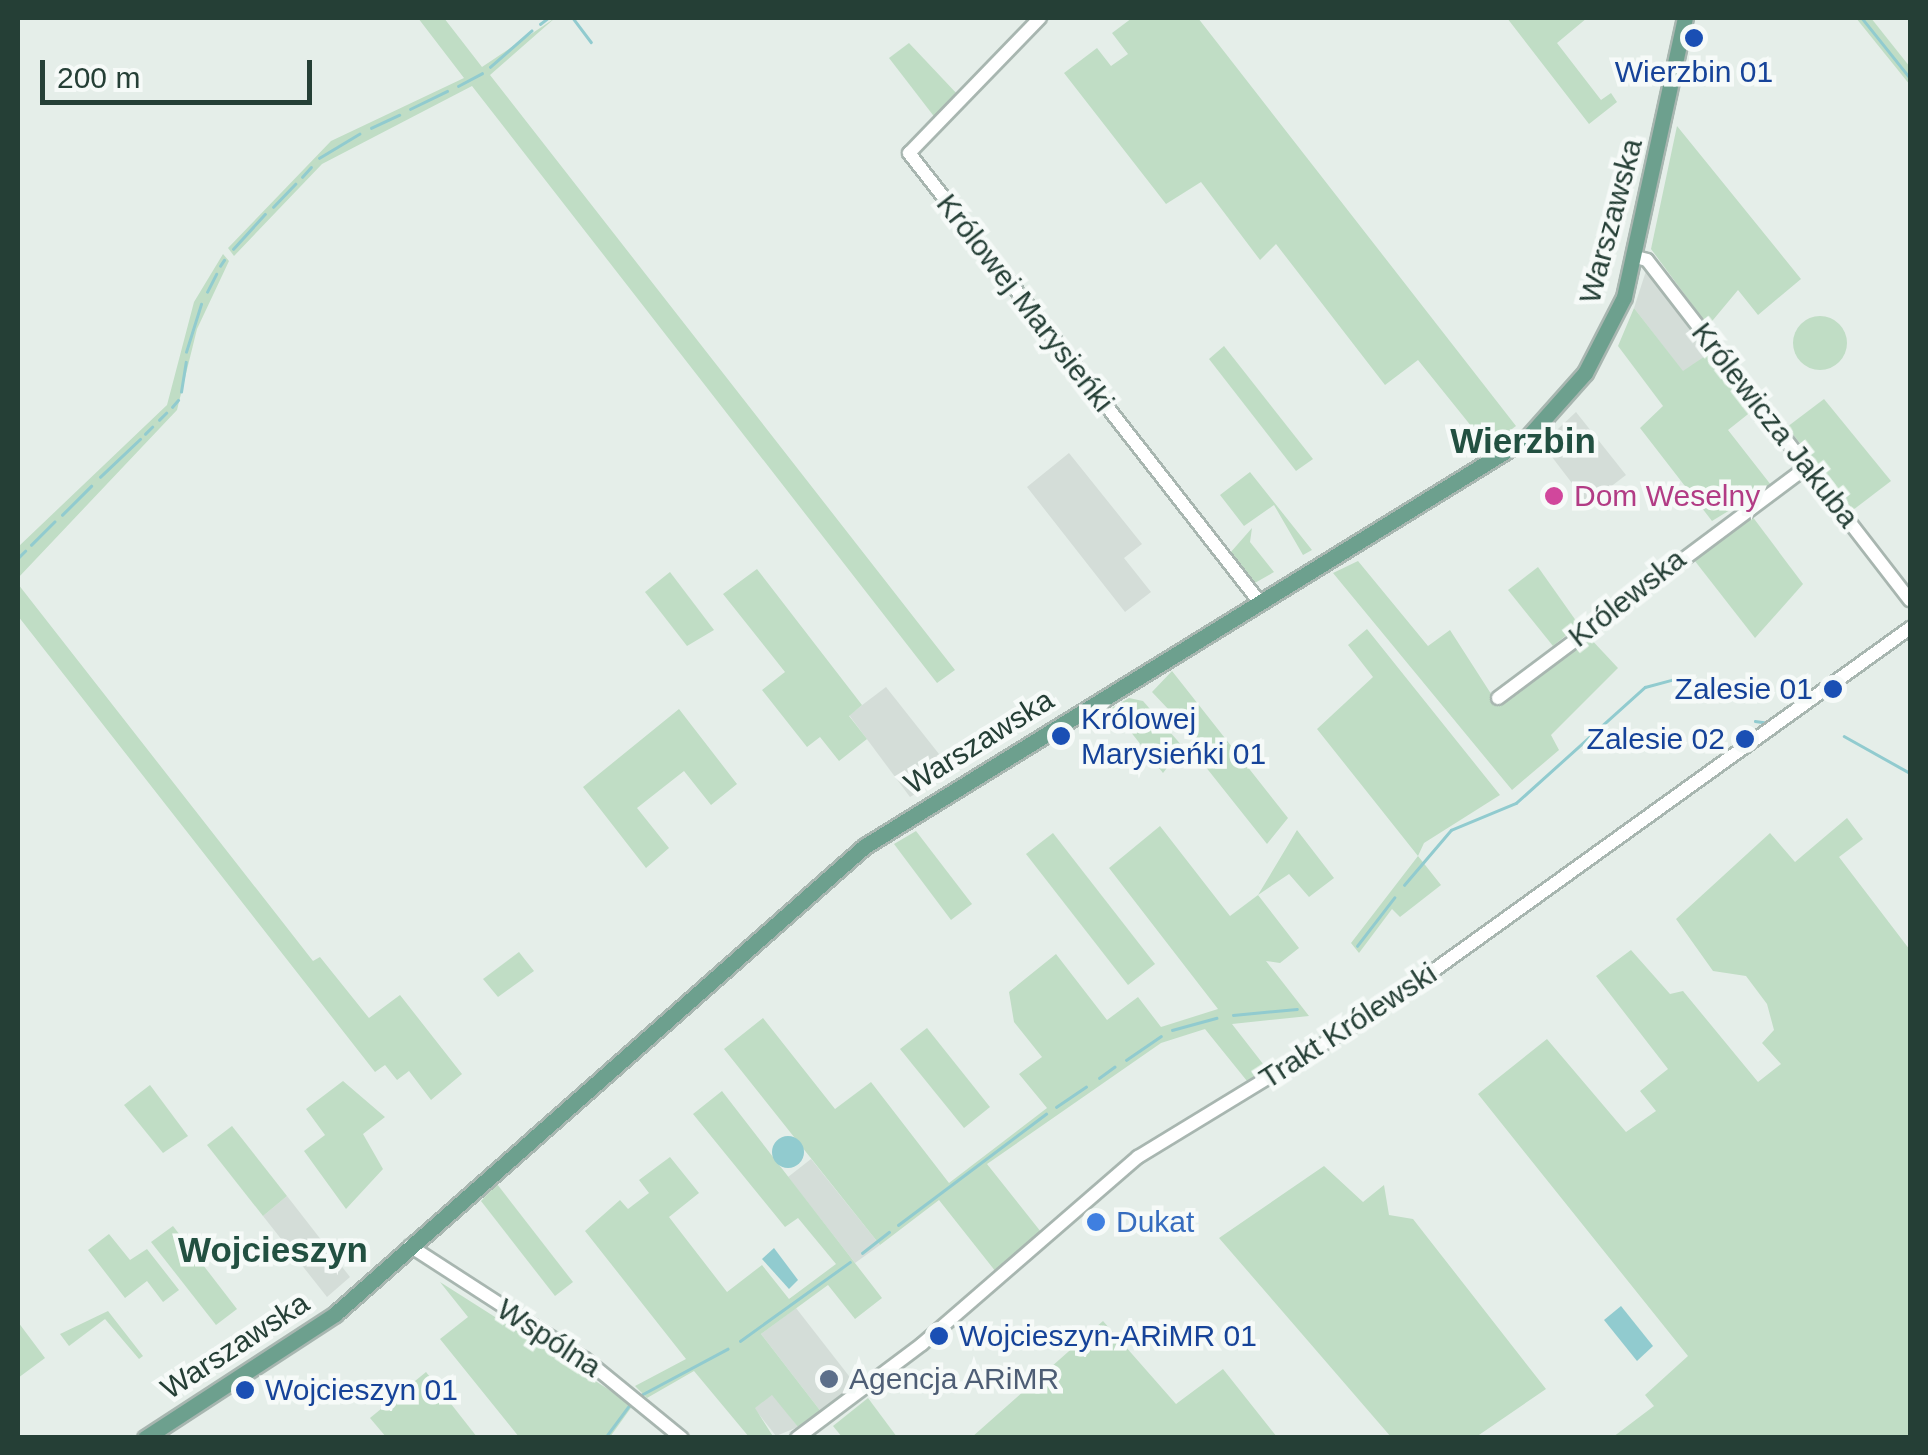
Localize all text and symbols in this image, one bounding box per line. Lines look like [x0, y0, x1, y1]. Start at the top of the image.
marker: Wierzbin 01 [1683, 27, 1705, 49]
scale bar [45, 40, 318, 102]
place label: Wierzbin 01 [1615, 54, 1773, 90]
text: 200 m [57, 61, 140, 94]
street label: Warszawska [1572, 135, 1650, 307]
street label: Królowej Marysieńki [929, 187, 1121, 419]
street label: Królewicza Jakuba [1684, 315, 1866, 535]
district label: Wierzbin [1450, 420, 1596, 462]
place label: Dom Weselny [1574, 478, 1760, 514]
marker: Dom Weselny [1543, 485, 1565, 507]
street label: Królewska [1561, 541, 1693, 655]
place label: Zalesie 01 [1675, 671, 1813, 707]
marker: Zalesie 01 [1822, 678, 1844, 700]
street label: Warszawska [898, 682, 1060, 802]
place label: Królowej Marysieńki 01 [1081, 701, 1266, 772]
place label: Zalesie 02 [1587, 721, 1725, 757]
marker: Królowej Marysieńki 01 [1050, 725, 1072, 747]
marker: Zalesie 02 [1734, 728, 1756, 750]
street label: Trakt Królewski [1253, 955, 1443, 1097]
place label: Dukat [1116, 1204, 1194, 1240]
marker: Dukat [1085, 1211, 1107, 1233]
district label: Wojcieszyn [178, 1229, 368, 1271]
street label: Warszawska [154, 1285, 316, 1407]
street label: Wspólna [490, 1291, 608, 1385]
place label: Wojcieszyn-ARiMR 01 [959, 1318, 1257, 1354]
marker: Wojcieszyn-ARiMR 01 [928, 1325, 950, 1347]
place label: Agencja ARiMR [849, 1361, 1061, 1397]
marker: Agencja ARiMR [818, 1368, 840, 1390]
place label: Wojcieszyn 01 [265, 1372, 458, 1408]
marker: Wojcieszyn 01 [234, 1379, 256, 1401]

